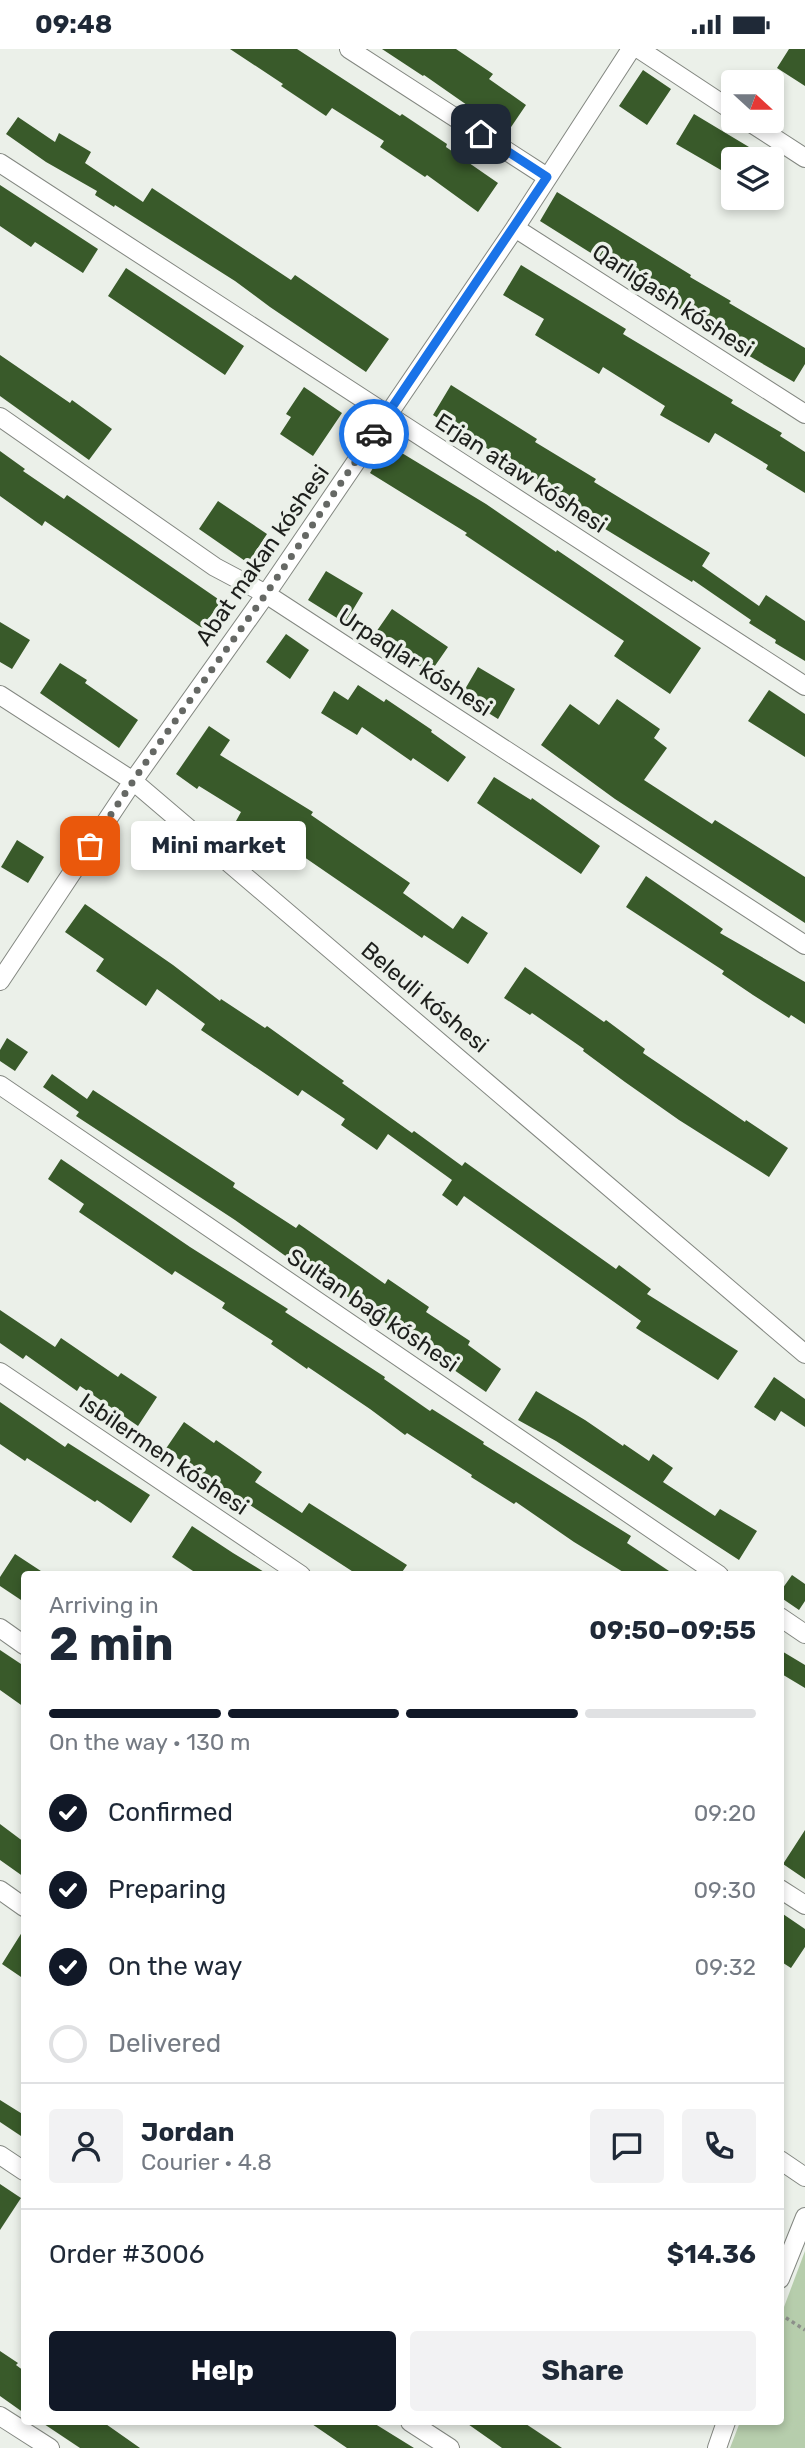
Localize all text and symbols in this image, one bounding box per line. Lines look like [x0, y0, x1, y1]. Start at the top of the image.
text: 09:48 [35, 9, 112, 40]
north arrow [721, 70, 784, 133]
map controls [721, 70, 784, 210]
pin [451, 104, 511, 164]
icon: home [462, 115, 500, 153]
button: layers [721, 147, 784, 210]
street label: Qarlıǵash kóshesi [587, 238, 759, 362]
courier [339, 399, 409, 469]
street label: Erjan ataw kóshesi [430, 407, 612, 539]
icon: car [355, 415, 393, 453]
street label: Abat makan kóshesi [189, 459, 335, 651]
street label: Urpaqlar kóshesi [333, 602, 497, 722]
pin [60, 816, 120, 876]
callout: Mini market [132, 821, 307, 871]
icon: bag [71, 827, 109, 865]
text: Mini market [151, 831, 286, 859]
street label: Beleuli kóshesi [356, 936, 494, 1058]
street label: Sultan baǵ kóshesi [282, 1242, 464, 1378]
street label: Isbilermen kóshesi [74, 1387, 254, 1521]
text: Arriving in [49, 1591, 159, 1619]
text: 09:50–09:55 [589, 1615, 756, 1646]
text: 2 min [49, 1617, 174, 1672]
text: On the way · 130 m [49, 1728, 250, 1756]
icon: check [49, 1794, 87, 1832]
text: Confirmed [108, 1797, 233, 1828]
text: 09:20 [694, 1799, 756, 1827]
icon: check [49, 1871, 87, 1909]
text: Preparing [108, 1874, 226, 1905]
text: 09:30 [693, 1876, 756, 1904]
icon: check [49, 1948, 87, 1986]
text: On the way [108, 1951, 242, 1982]
text: 09:32 [695, 1953, 756, 1981]
text: Delivered [108, 2028, 221, 2059]
button: person [49, 2109, 123, 2183]
button: chat [590, 2109, 664, 2183]
button: phone [682, 2109, 756, 2183]
text: Jordan [141, 2117, 234, 2148]
text: Courier · 4.8 [141, 2148, 272, 2176]
text: Order #3006 [49, 2239, 204, 2270]
text: $14.36 [667, 2239, 756, 2270]
button: Help [49, 2331, 396, 2411]
button: Share [410, 2331, 756, 2411]

